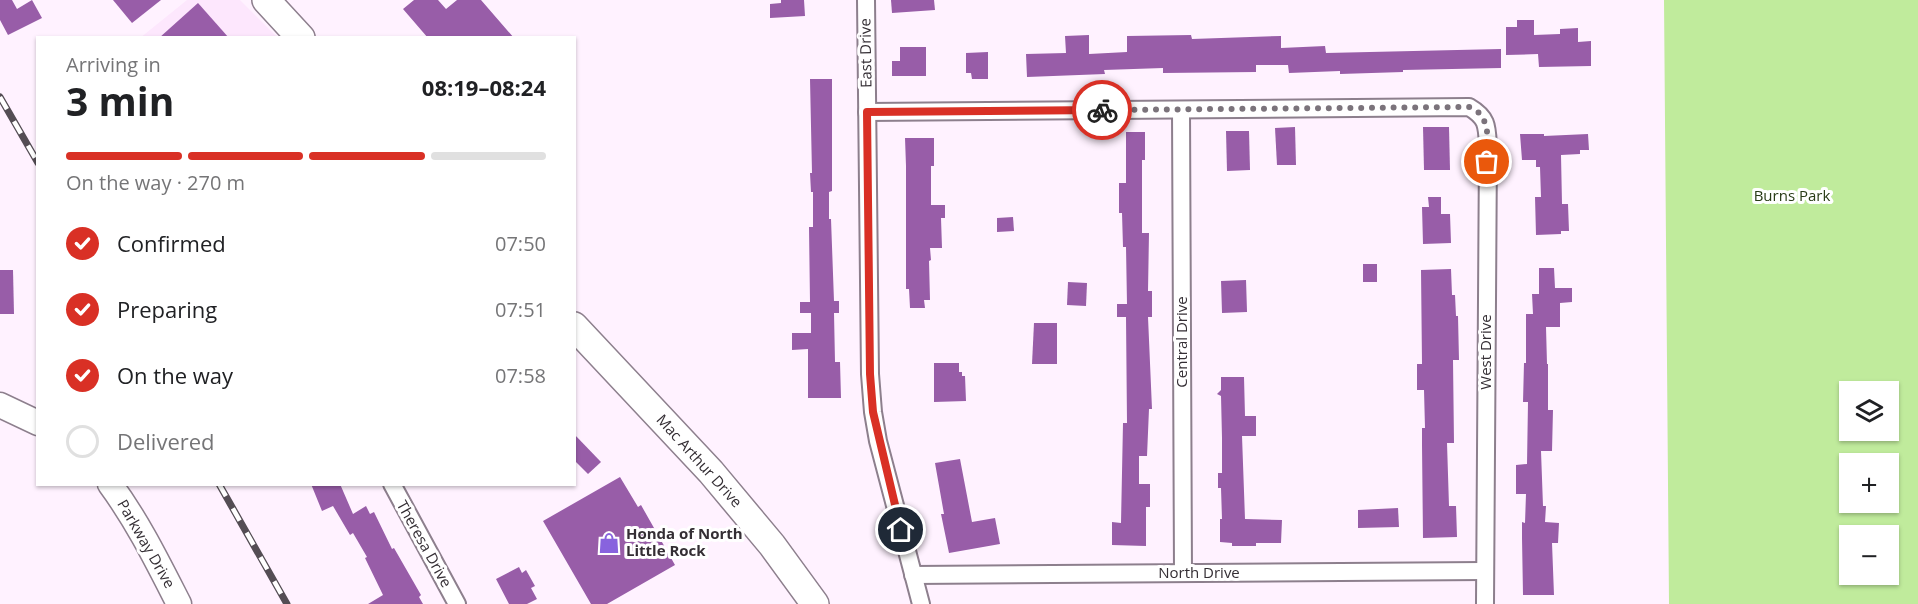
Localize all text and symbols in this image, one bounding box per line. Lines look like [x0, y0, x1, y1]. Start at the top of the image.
street label: East Drive [854, 18, 876, 88]
text: Arriving in [66, 51, 161, 78]
text: 08:19–08:24 [422, 72, 546, 102]
text: 3 min [66, 74, 174, 127]
courier [1072, 80, 1132, 140]
icon: bike [1086, 94, 1119, 127]
pin [1461, 136, 1512, 187]
icon: bag [1470, 145, 1503, 178]
text: On the way · 270 m [66, 169, 245, 196]
park label: Burns Park [1754, 185, 1830, 205]
icon: check [66, 227, 99, 260]
text: Confirmed [117, 228, 226, 258]
text: 07:50 [495, 230, 546, 257]
icon: check [66, 293, 99, 326]
text: Preparing [117, 294, 217, 324]
text: 07:51 [495, 296, 546, 323]
street label: Central Drive [1171, 296, 1191, 388]
street label: West Drive [1475, 314, 1495, 390]
icon: check [66, 359, 99, 392]
text: On the way [117, 360, 233, 390]
text: 07:58 [495, 362, 546, 389]
map controls [1839, 381, 1899, 585]
button: layers [1839, 381, 1899, 441]
street label: Mac Arthur Drive [652, 409, 747, 511]
text: Delivered [117, 426, 215, 456]
button: + [1839, 453, 1899, 513]
street label: Parkway Drive [113, 495, 180, 592]
street label: Theresa Drive [393, 496, 457, 591]
pin [875, 504, 926, 555]
icon: home [884, 513, 917, 546]
place label: Honda of North Little Rock [626, 523, 743, 560]
button: − [1839, 525, 1899, 585]
shop icon: Honda of North Little Rock [597, 531, 621, 555]
street label: North Drive [1158, 562, 1240, 582]

